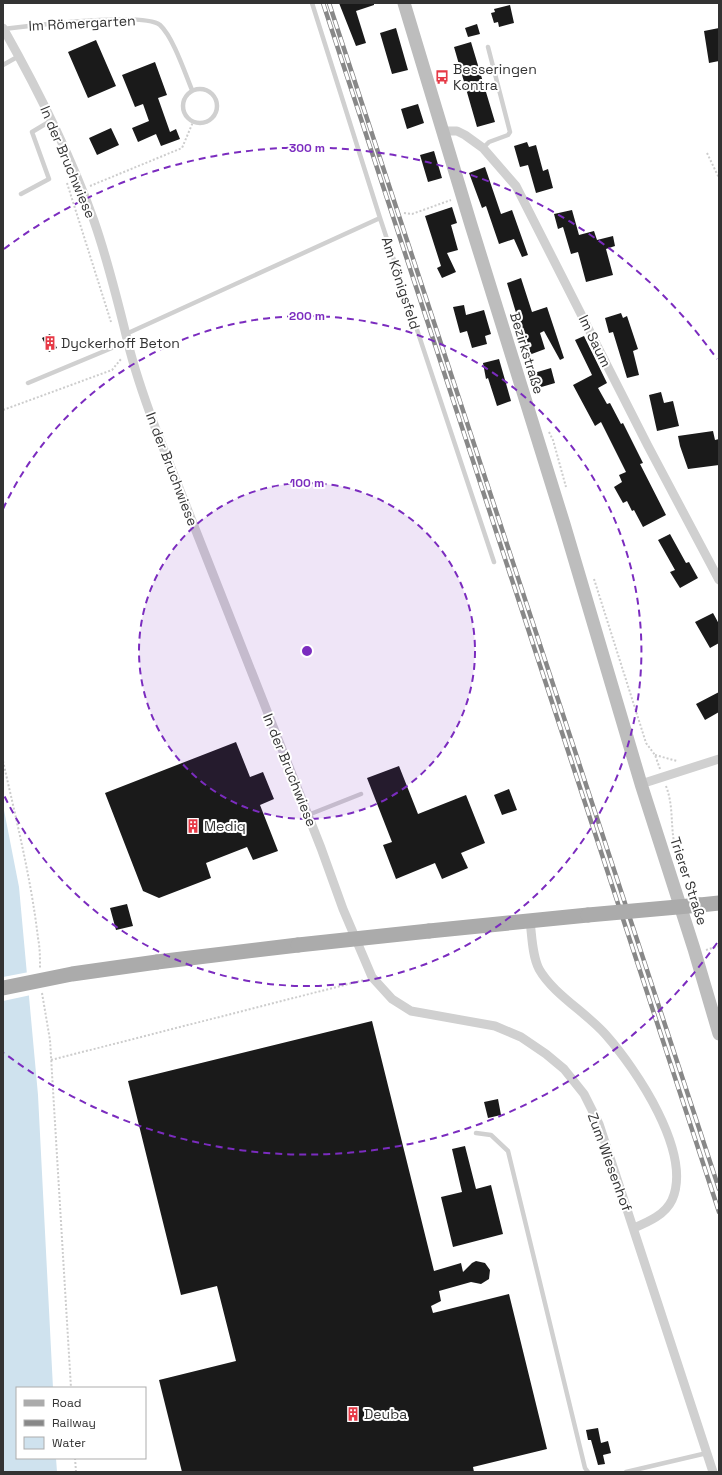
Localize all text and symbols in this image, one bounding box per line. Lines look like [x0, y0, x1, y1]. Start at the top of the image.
street label: Im Römergarten [28, 11, 136, 35]
place label: Besseringen Kontra [453, 60, 537, 94]
bus stop icon: Besseringen Kontra [434, 69, 450, 85]
street label: In der Bruchwiese [36, 103, 100, 221]
text: 300 m [289, 140, 325, 156]
street label: Am Königsfeld [378, 234, 424, 332]
text: 200 m [289, 308, 325, 324]
street label: Bezirkstraße [506, 310, 548, 396]
street label: Im Saum [575, 312, 615, 370]
place label: Dyckerhoff Beton [61, 334, 180, 352]
building icon: Dyckerhoff Beton [42, 335, 58, 351]
street label: In der Bruchwiese [142, 410, 202, 528]
text: 100 m [290, 475, 324, 491]
centre of rings [300, 644, 314, 658]
street label: In der Bruchwiese [259, 711, 321, 829]
place label: Mediq [204, 817, 246, 835]
building icon: Mediq [185, 818, 201, 834]
street label: Trierer Straße [666, 835, 712, 927]
street label: Zum Wiesenhof [584, 1110, 636, 1214]
legend [16, 1387, 146, 1459]
text: Road [52, 1395, 81, 1411]
place label: Deuba [364, 1405, 407, 1423]
building icon: Deuba [345, 1406, 361, 1422]
text: Railway [52, 1415, 96, 1431]
text: Water [52, 1435, 86, 1451]

